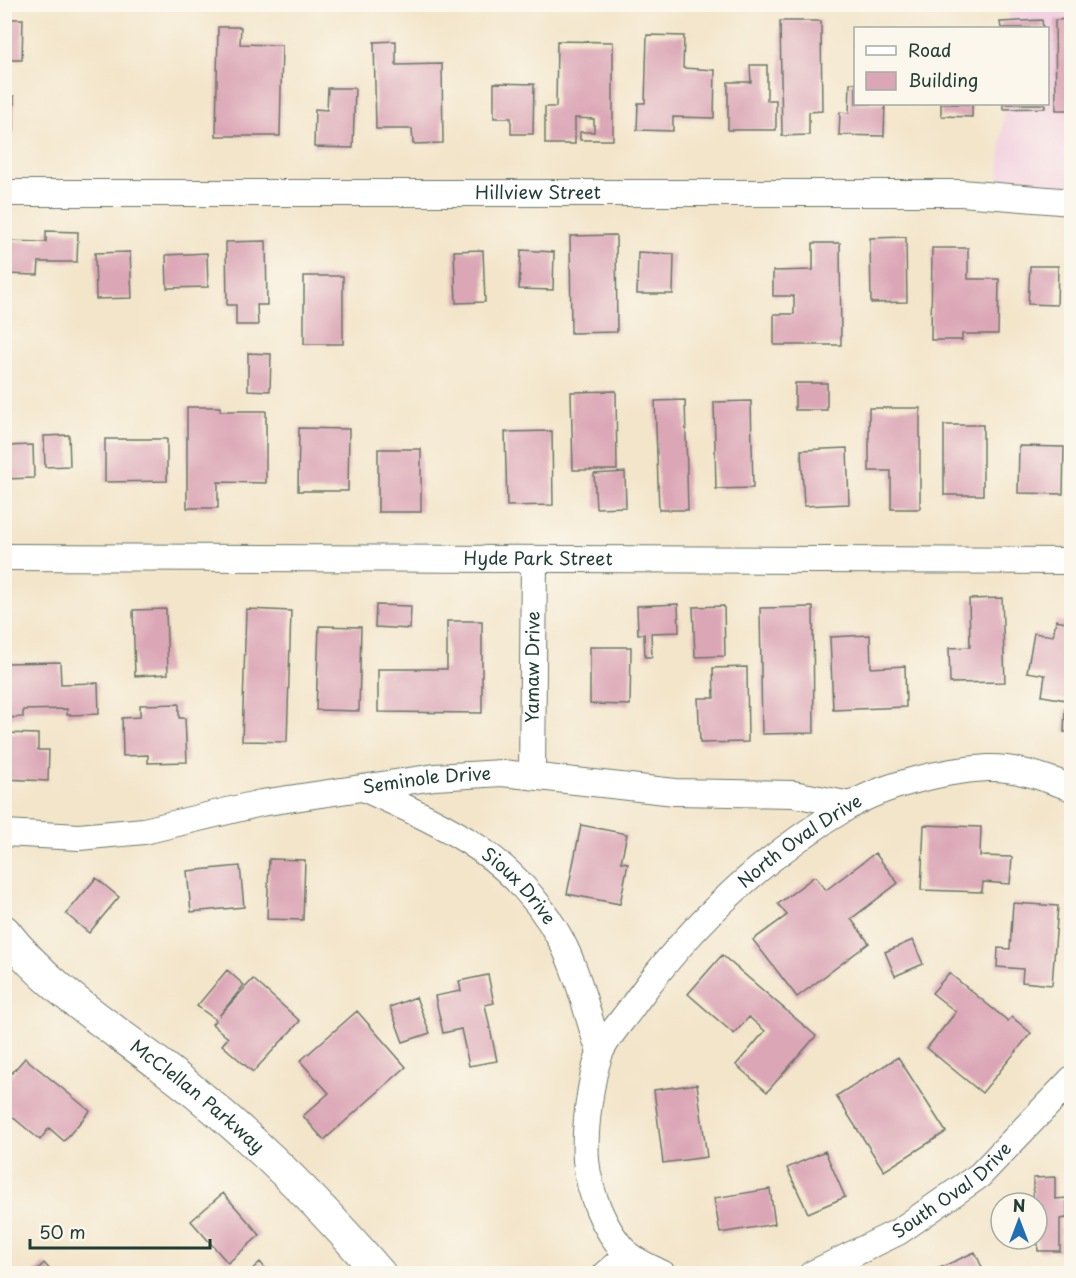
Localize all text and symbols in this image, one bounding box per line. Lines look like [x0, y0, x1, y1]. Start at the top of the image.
legend [854, 27, 1049, 105]
text: Road [908, 36, 952, 63]
text: Building [908, 66, 978, 93]
street label: Hillview Street [475, 178, 601, 205]
street label: Hyde Park Street [463, 544, 613, 571]
street label: Yamaw Drive [517, 611, 546, 723]
street label: Seminole Drive [360, 759, 492, 800]
street label: North Oval Drive [731, 786, 866, 893]
street label: Sioux Drive [477, 840, 563, 929]
street label: McClellan Parkway [125, 1032, 271, 1158]
street label: South Oval Drive [886, 1135, 1017, 1244]
north arrow [989, 1191, 1049, 1251]
text: N [1013, 1193, 1025, 1217]
scale bar [30, 1212, 210, 1250]
text: 50 m [39, 1218, 86, 1245]

